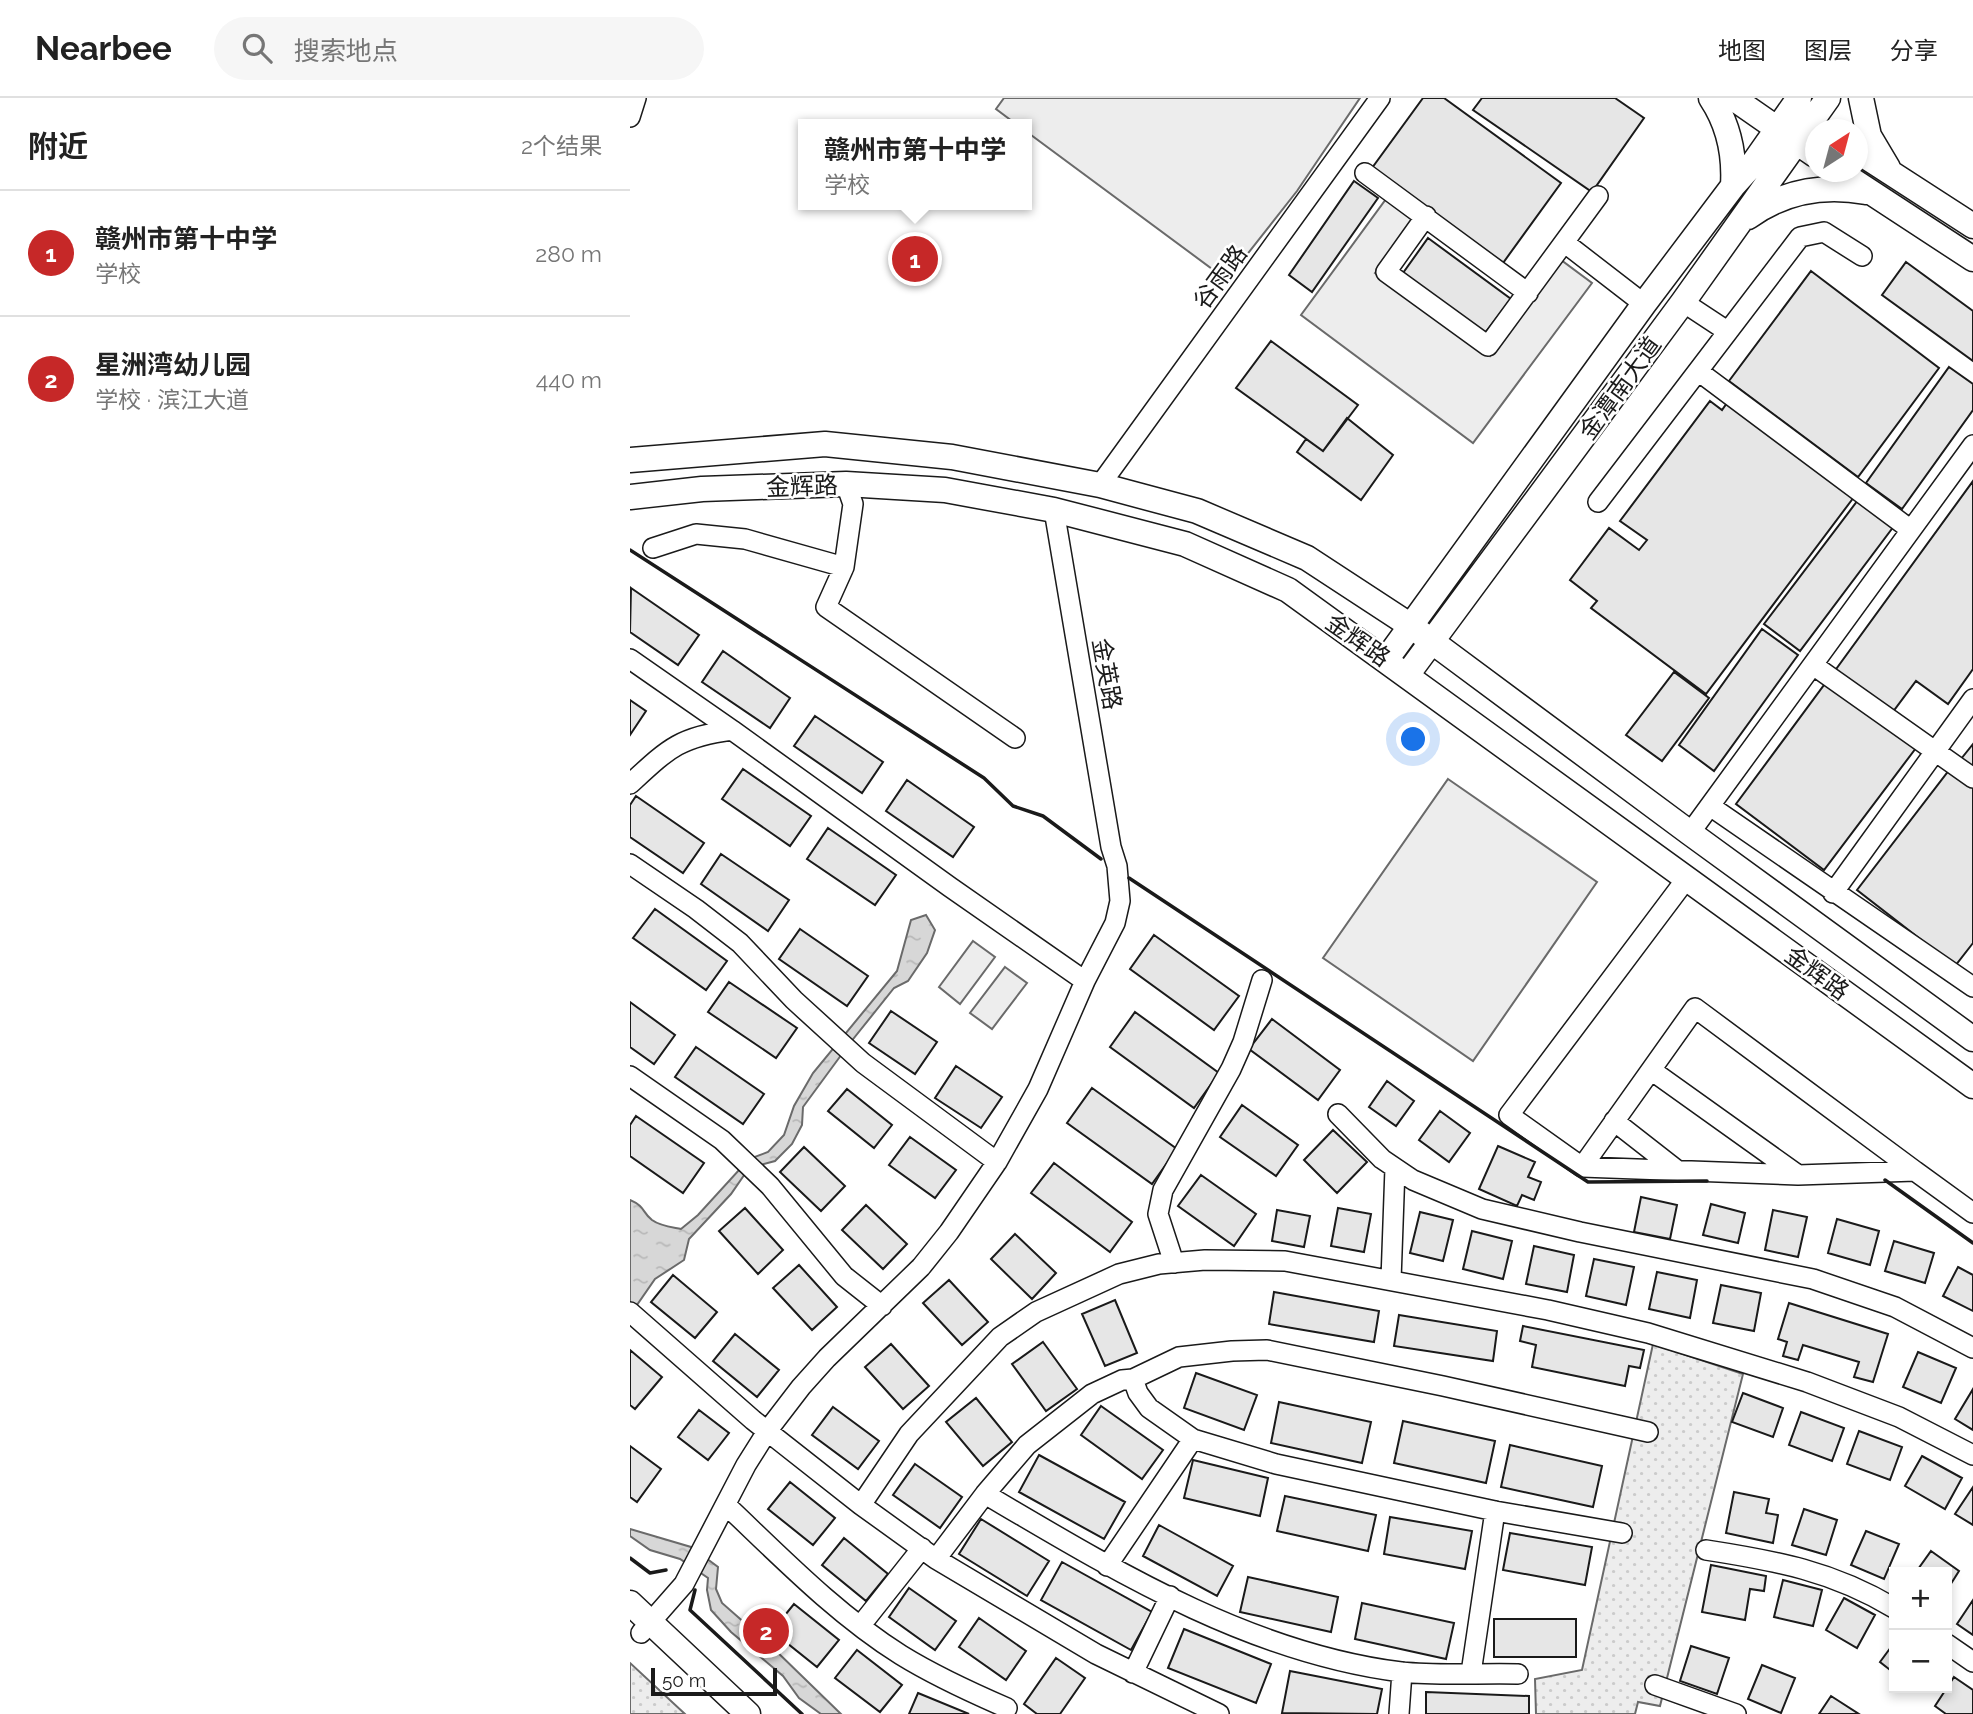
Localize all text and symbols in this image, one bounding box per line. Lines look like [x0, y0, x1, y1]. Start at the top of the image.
search box [214, 17, 704, 80]
text: Nearbee [35, 29, 172, 68]
icon: search [238, 29, 276, 67]
text: 搜索地点 [294, 36, 398, 66]
text: 地图 [1718, 36, 1766, 65]
text: 图层 [1804, 36, 1852, 65]
text: 分享 [1890, 36, 1938, 65]
popup [798, 119, 1032, 210]
north arrow [1805, 119, 1868, 182]
text: 附近 [28, 129, 88, 164]
text: 2个结果 [521, 132, 602, 159]
text: 赣州市第十中学 [824, 135, 1006, 165]
text: 学校 [824, 171, 870, 198]
text: 赣州市第十中学 [95, 224, 277, 254]
pin: 1 [892, 233, 938, 285]
street label: 谷雨路 [1187, 239, 1253, 315]
text: 1 [45, 240, 57, 267]
text: 280 m [535, 240, 602, 267]
text: 学校 [95, 260, 141, 287]
street label: 金潭南大道 [1573, 331, 1667, 445]
text: 星洲湾幼儿园 [95, 350, 251, 380]
text: 2 [45, 366, 57, 393]
text: 440 m [536, 366, 602, 393]
text: 学校 · 滨江大道 [95, 386, 249, 413]
street label: 金辉路 [766, 470, 838, 502]
street label: 金辉路 [1320, 607, 1396, 673]
street label: 金英路 [1086, 636, 1128, 712]
your location [1396, 722, 1430, 756]
street label: 金辉路 [1779, 940, 1855, 1006]
map controls [1889, 1567, 1952, 1693]
button: + [1889, 1567, 1952, 1630]
pin: 2 [743, 1605, 789, 1657]
button: − [1889, 1630, 1952, 1693]
scale bar [651, 1665, 777, 1697]
text: 50 m [662, 1669, 706, 1691]

